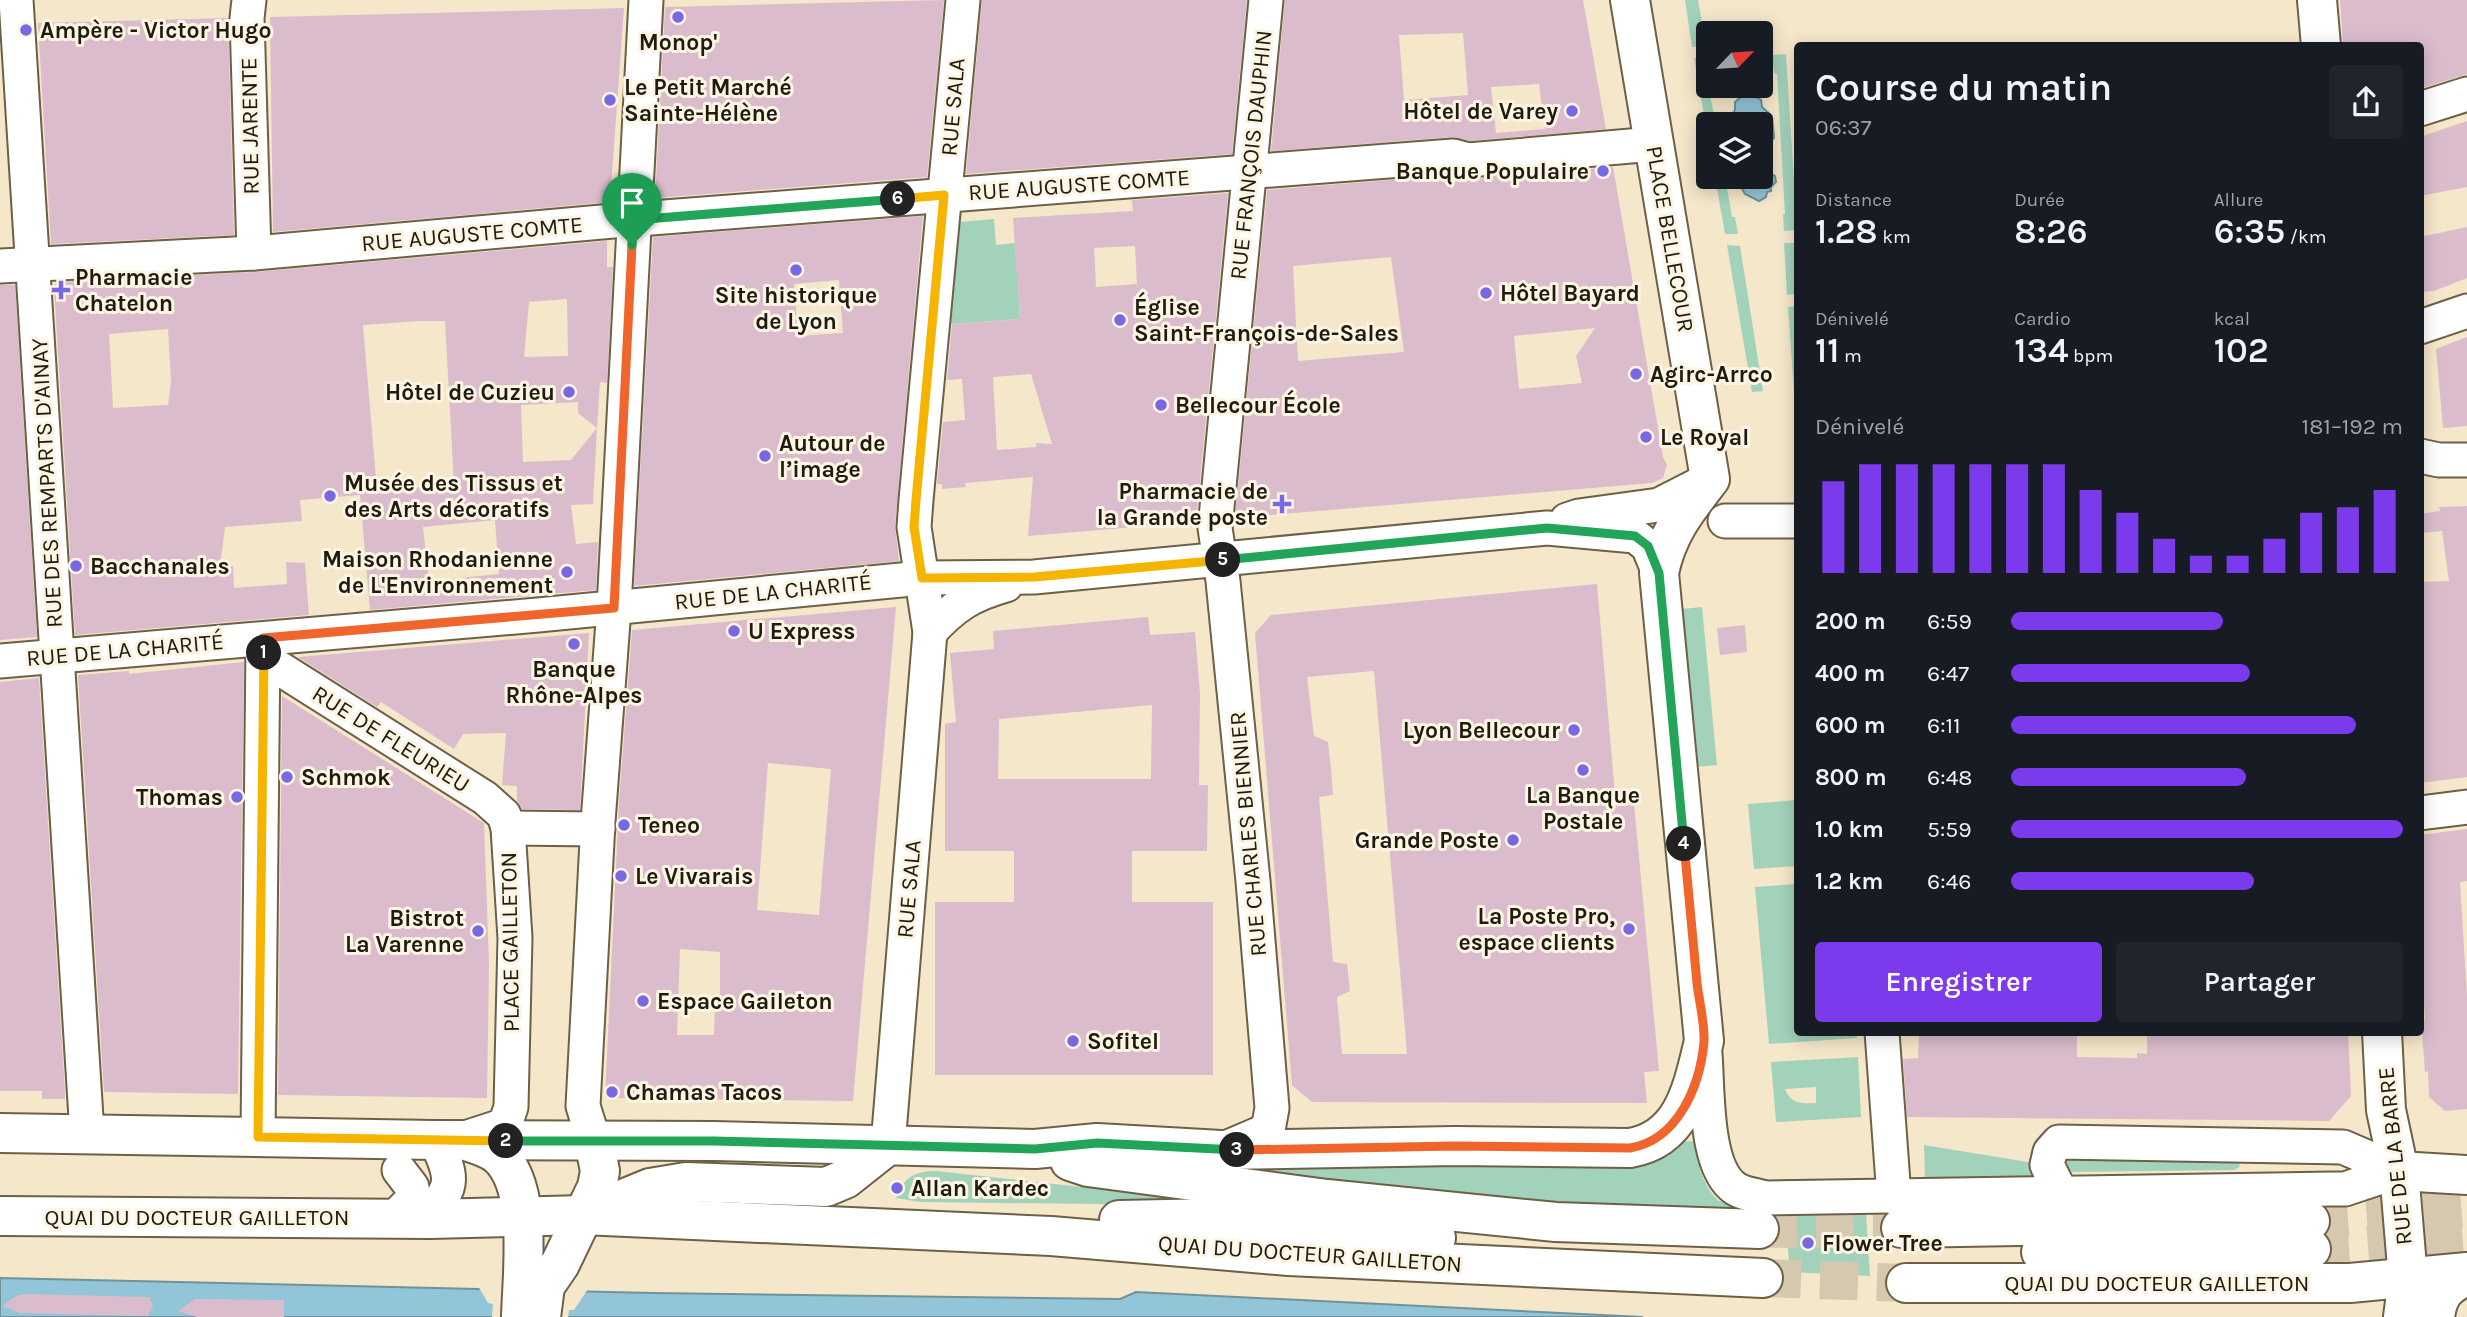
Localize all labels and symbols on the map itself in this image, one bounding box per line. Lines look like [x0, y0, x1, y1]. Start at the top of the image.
marker: Monop' [670, 9, 686, 25]
place label: Ampère - Victor Hugo [40, 17, 271, 44]
north arrow [1696, 21, 1773, 98]
marker: Ampère - Victor Hugo [18, 22, 34, 38]
place label: Monop' [639, 29, 717, 56]
street label: RUE FRANÇOIS DAUPHIN [1224, 29, 1278, 281]
street label: RUE JARENTE [235, 57, 265, 195]
street label: RUE SALA [935, 57, 971, 157]
place label: Le Petit Marché Sainte-Hélène [624, 74, 792, 127]
marker: Le Petit Marché Sainte-Hélène [602, 92, 618, 108]
place label: Hôtel de Varey [1403, 98, 1558, 125]
marker: Hôtel de Varey [1564, 103, 1580, 119]
street label: PLACE BELLECOUR [1640, 144, 1700, 334]
place label: Banque Populaire [1396, 158, 1589, 185]
marker: Banque Populaire [1595, 163, 1611, 179]
street label: RUE AUGUSTE COMTE [967, 164, 1191, 206]
pin [602, 173, 662, 245]
pin: 6 [880, 182, 916, 216]
street label: RUE AUGUSTE COMTE [360, 211, 584, 257]
marker: Site historique de Lyon [788, 262, 804, 278]
place label: Pharmacie Chatelon [75, 264, 192, 317]
place label: Hôtel Bayard [1500, 280, 1640, 307]
marker: Pharmacie Chatelon [53, 282, 69, 298]
place label: Site historique de Lyon [715, 282, 877, 335]
marker: Hôtel Bayard [1478, 285, 1494, 301]
place label: Église Saint-François-de-Sales [1134, 291, 1399, 347]
marker: Église Saint-François-de-Sales [1112, 312, 1128, 328]
street label: RUE DES REMPARTS D'AINAY [26, 337, 68, 629]
place label: Agirc-Arrco [1650, 361, 1773, 388]
marker: Agirc-Arrco [1628, 366, 1644, 382]
place label: Hôtel de Cuzieu [385, 379, 555, 406]
marker: Hôtel de Cuzieu [561, 384, 577, 400]
place label: Bellecour École [1175, 389, 1341, 419]
marker: Bellecour École [1153, 397, 1169, 413]
place label: Le Royal [1660, 424, 1749, 451]
marker: Le Royal [1638, 429, 1654, 445]
place label: Autour de l’image [779, 430, 885, 483]
marker: Autour de l’image [757, 448, 773, 464]
place label: Musée des Tissus et des Arts décoratifs [344, 470, 563, 523]
place label: Pharmacie de la Grande poste [1097, 478, 1268, 531]
marker: Musée des Tissus et des Arts décoratifs [322, 488, 338, 504]
marker: Pharmacie de la Grande poste [1274, 496, 1290, 512]
pin: 5 [1206, 542, 1240, 578]
place label: Maison Rhodanienne de L'Environnement [322, 546, 553, 599]
place label: Bacchanales [90, 553, 230, 580]
marker: Bacchanales [68, 558, 84, 574]
marker: Maison Rhodanienne de L'Environnement [559, 564, 575, 580]
street label: RUE DE LA CHARITÉ [673, 568, 873, 616]
place label: U Express [748, 618, 855, 645]
marker: U Express [726, 623, 742, 639]
street label: RUE DE LA CHARITÉ [25, 628, 225, 672]
pin: 1 [246, 636, 282, 670]
marker: Banque Rhône-Alpes [566, 636, 582, 652]
place label: Banque Rhône-Alpes [506, 656, 643, 709]
street label: RUE DE FLEURIEU [307, 680, 475, 798]
street label: RUE CHARLES BIENNIER [1224, 710, 1272, 958]
place label: Lyon Bellecour [1403, 717, 1560, 744]
marker: Lyon Bellecour [1566, 722, 1582, 738]
marker: La Banque Postale [1575, 762, 1591, 778]
place label: Schmok [301, 764, 391, 791]
marker: Schmok [279, 769, 295, 785]
place label: La Banque Postale [1526, 782, 1640, 835]
place label: Thomas [136, 784, 223, 811]
marker: Thomas [229, 789, 245, 805]
place label: Teneo [638, 812, 700, 839]
marker: Teneo [616, 817, 632, 833]
pin: 4 [1666, 826, 1702, 862]
place label: Grande Poste [1355, 827, 1499, 854]
marker: Grande Poste [1505, 832, 1521, 848]
street label: RUE SALA [891, 839, 927, 939]
street label: PLACE GAILLETON [495, 852, 525, 1032]
place label: Le Vivarais [635, 863, 753, 890]
marker: Le Vivarais [613, 868, 629, 884]
place label: La Poste Pro, espace clients [1459, 903, 1615, 956]
place label: Bistrot La Varenne [345, 905, 464, 958]
marker: La Poste Pro, espace clients [1621, 921, 1637, 937]
marker: Bistrot La Varenne [470, 923, 486, 939]
place label: Espace Gaileton [657, 988, 832, 1015]
marker: Espace Gaileton [635, 993, 651, 1009]
place label: Sofitel [1087, 1028, 1159, 1055]
marker: Sofitel [1065, 1033, 1081, 1049]
street label: RUE DE LA BARRE [2372, 1066, 2418, 1246]
place label: Chamas Tacos [626, 1079, 782, 1106]
marker: Chamas Tacos [604, 1084, 620, 1100]
pin: 2 [489, 1124, 524, 1158]
pin: 3 [1220, 1132, 1254, 1168]
place label: Allan Kardec [911, 1175, 1049, 1202]
marker: Allan Kardec [889, 1180, 905, 1196]
street label: QUAI DU DOCTEUR GAILLETON [45, 1204, 349, 1231]
street label: QUAI DU DOCTEUR GAILLETON [1157, 1230, 1463, 1278]
place label: Flower Tree [1822, 1230, 1943, 1257]
marker: Flower Tree [1800, 1235, 1816, 1251]
street label: QUAI DU DOCTEUR GAILLETON [2005, 1270, 2309, 1297]

